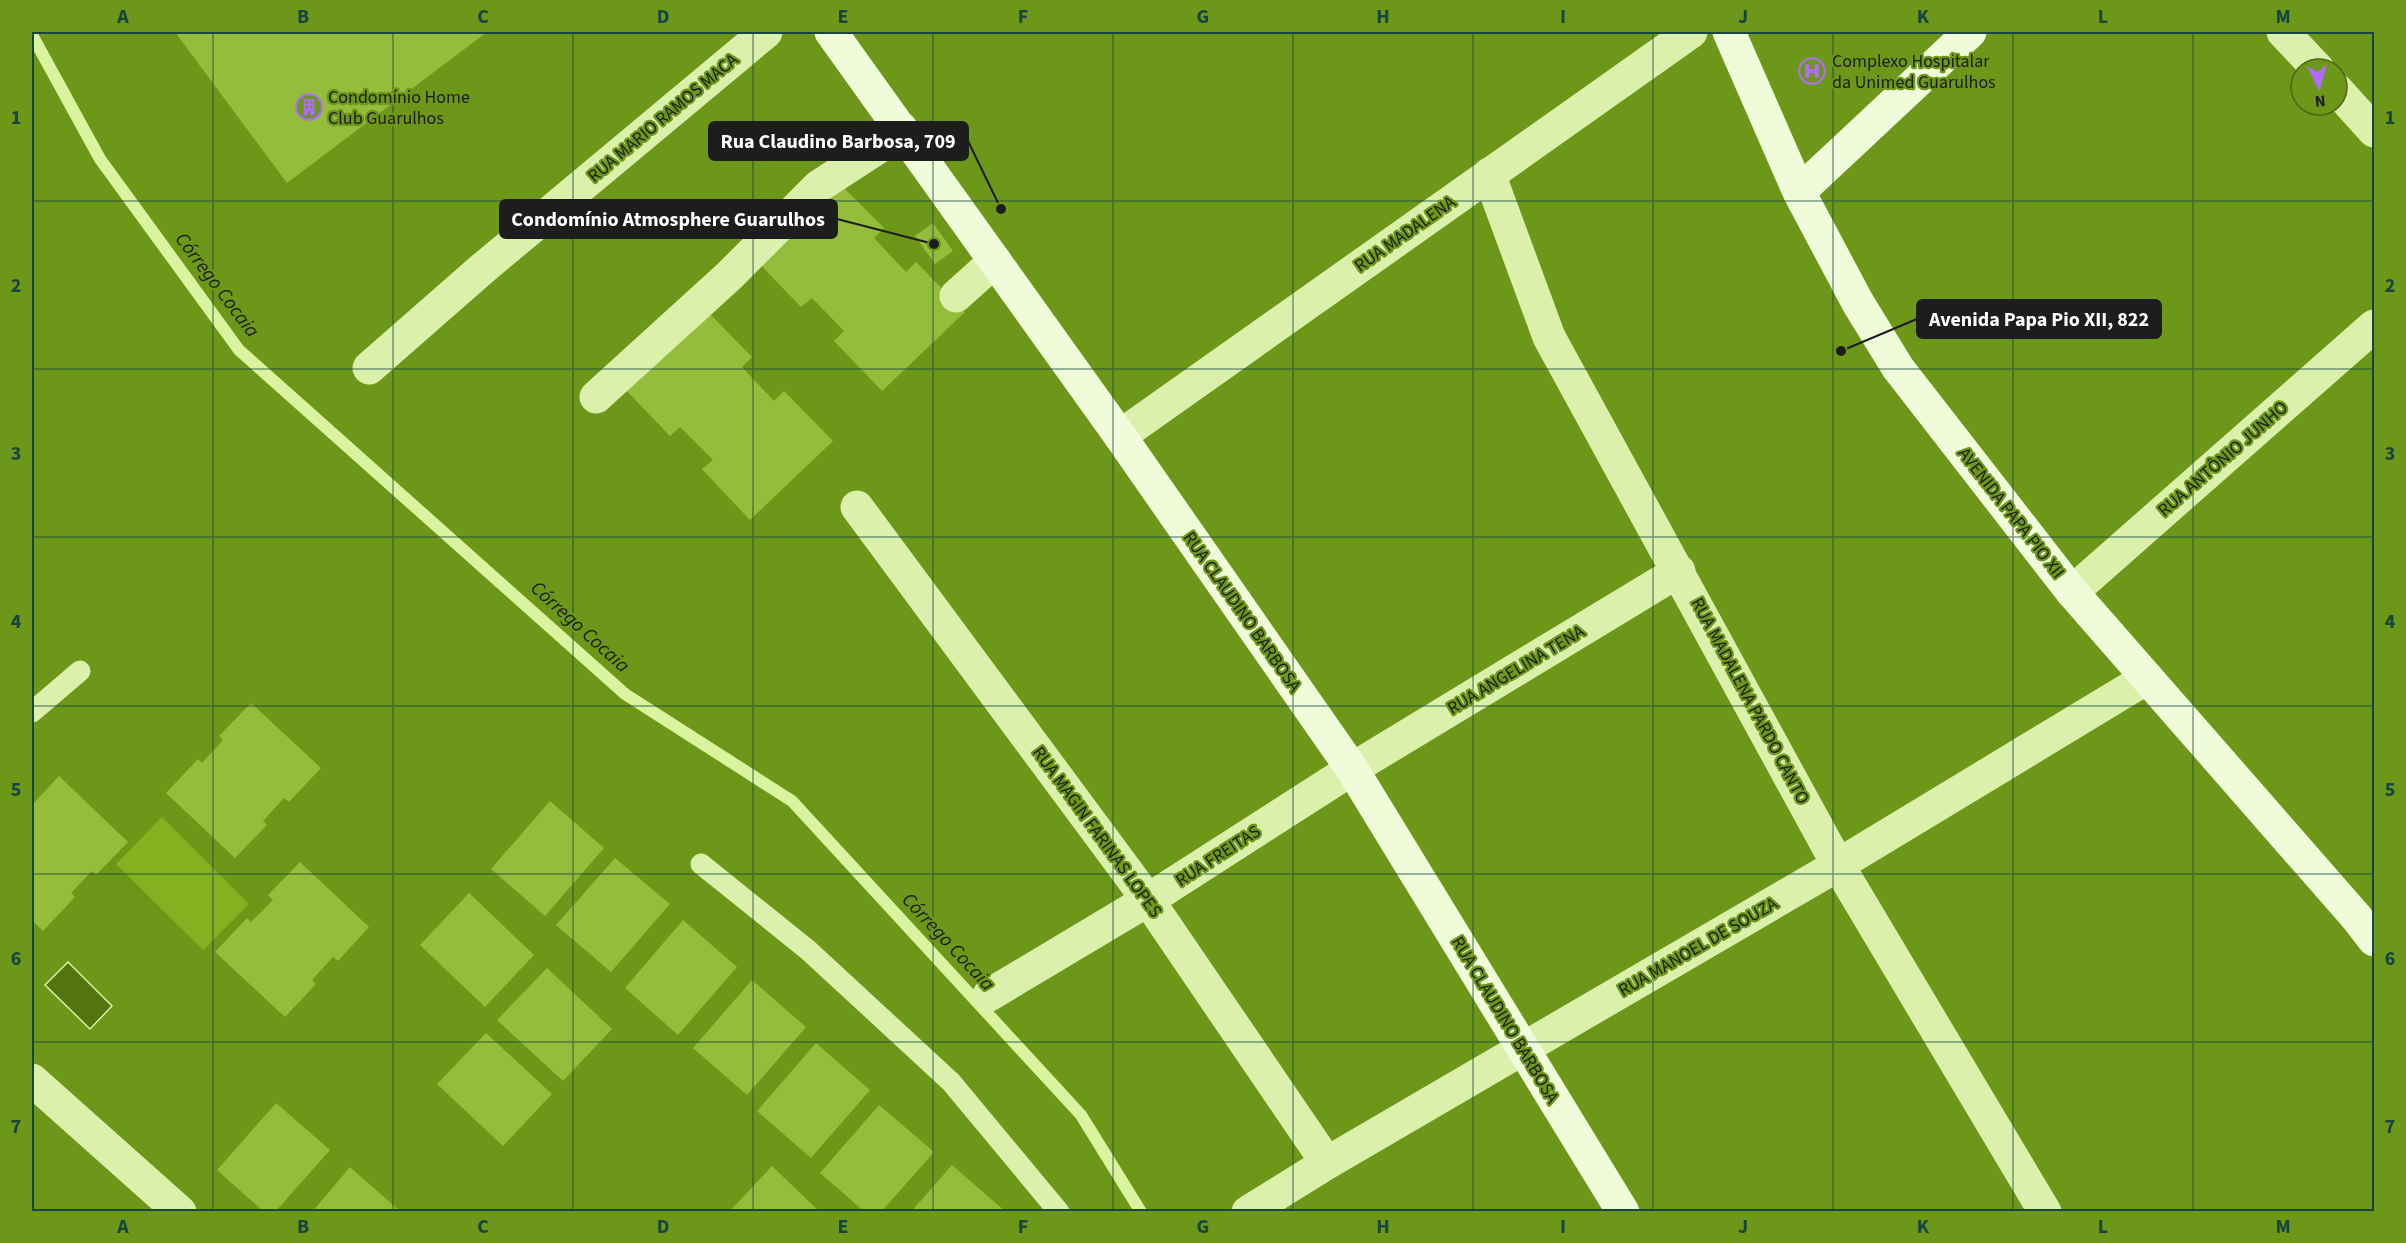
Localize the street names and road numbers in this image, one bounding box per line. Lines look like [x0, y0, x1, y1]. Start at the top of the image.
street label: RUA MARIO RAMOS MACA [582, 47, 744, 188]
street label: RUA MADALENA [1349, 190, 1461, 278]
street label: RUA ANTÔNIO JUNHO [2153, 395, 2294, 523]
street label: AVENIDA PAPA PIO XII [1952, 442, 2070, 584]
street label: RUA CLAUDINO BARBOSA [1177, 527, 1307, 697]
street label: RUA MADALENA PARDO CANTO [1685, 593, 1815, 809]
street label: RUA ANGELINA TENA [1443, 619, 1589, 721]
street label: RUA MAGIN FARINAS LOPES [1026, 741, 1168, 923]
street label: RUA FREITAS [1171, 819, 1265, 893]
street label: RUA MANOEL DE SOUZA [1614, 891, 1782, 1003]
street label: RUA CLAUDINO BARBOSA [1445, 932, 1565, 1108]

